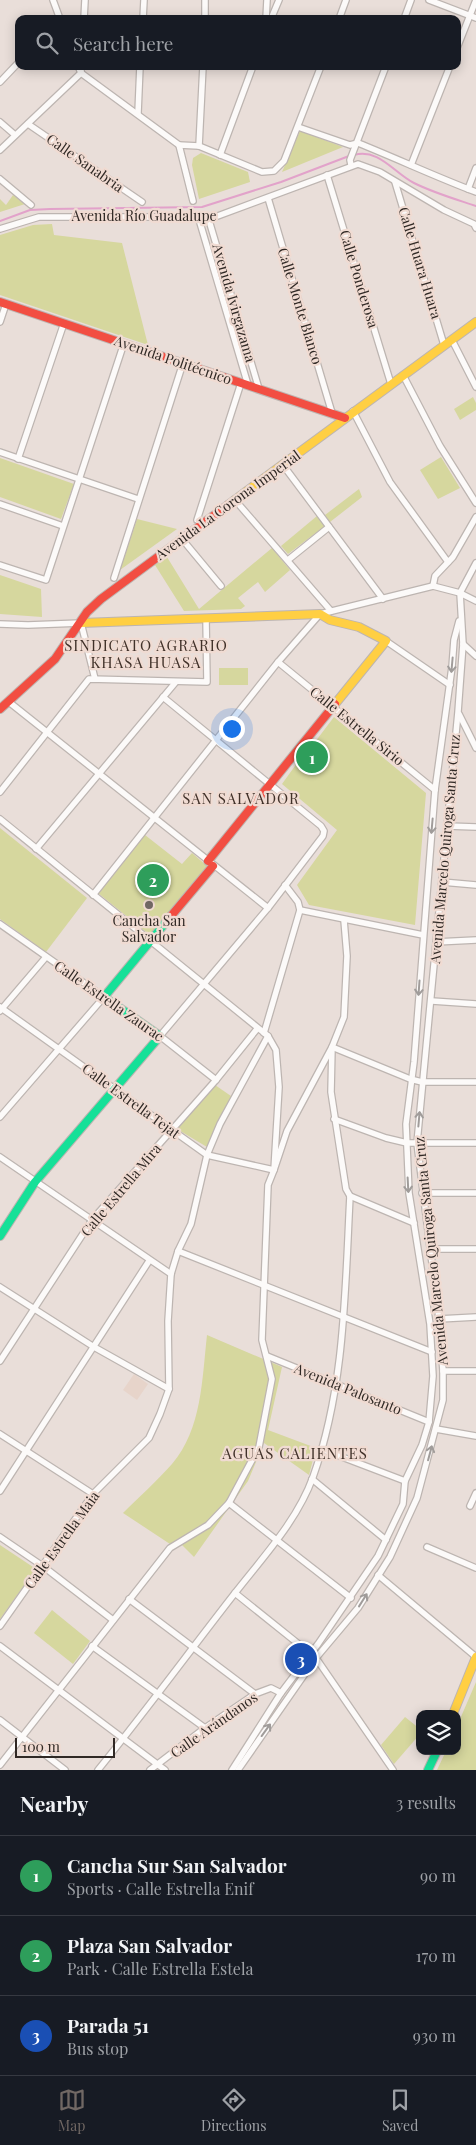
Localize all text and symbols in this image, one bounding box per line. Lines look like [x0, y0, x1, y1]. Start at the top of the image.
search box [15, 15, 461, 70]
icon: search [33, 29, 61, 57]
text: Search here [73, 30, 173, 56]
street label: Calle Sanabria [43, 129, 128, 196]
street label: Calle Huara Huara [394, 205, 447, 321]
street label: Avenida Río Guadalupe [70, 206, 217, 225]
street label: Calle Ponderosa [336, 228, 383, 330]
street label: Avenida Ivirgazama [208, 240, 261, 364]
street label: Calle Monte Blanco [274, 245, 327, 367]
street label: Avenida Politécnico [111, 330, 235, 389]
street label: Avenida La Corona Imperial [150, 445, 304, 564]
district label: SINDICATO AGRARIO KHASA HUASA [64, 635, 228, 672]
one-way arrow [447, 656, 457, 672]
street label: Calle Estrella Sirio [306, 682, 409, 770]
your location [219, 716, 245, 742]
street label: Avenida Marcelo Quiroga Santa Cruz [425, 733, 464, 965]
pin: 1 [296, 738, 328, 776]
district label: SAN SALVADOR [182, 788, 300, 808]
one-way arrow [427, 818, 437, 834]
pin: 2 [137, 861, 169, 899]
marker: Cancha San Salvador [143, 899, 155, 911]
place label: Cancha San Salvador [112, 911, 186, 946]
street label: Calle Estrella Zaurac [51, 956, 168, 1046]
one-way arrow [414, 980, 423, 996]
street label: Calle Estrella Tejat [79, 1059, 185, 1143]
one-way arrow [414, 1111, 424, 1127]
street label: Avenida Marcelo Quiroga Santa Cruz [409, 1135, 452, 1367]
street label: Calle Estrella Mira [76, 1139, 165, 1240]
one-way arrow [404, 1176, 413, 1192]
street label: Avenida Palosanto [291, 1358, 405, 1419]
district label: AGUAS CALIENTES [221, 1443, 368, 1463]
one-way arrow [425, 1445, 435, 1461]
street label: Calle Estrella Maia [20, 1487, 103, 1592]
one-way arrow [358, 1593, 368, 1607]
pin: 3 [285, 1640, 317, 1678]
street label: Calle Arándanos [166, 1687, 261, 1762]
map controls [416, 1710, 461, 1755]
button: layers [416, 1710, 461, 1755]
one-way arrow [261, 1724, 272, 1737]
scale bar [15, 1735, 115, 1758]
text: 100 m [22, 1737, 60, 1756]
text: Nearby [20, 1789, 89, 1817]
text: 3 results [396, 1792, 456, 1813]
text: Cancha Sur San Salvador [67, 1852, 287, 1878]
text: 1 [33, 1865, 39, 1886]
text: 90 m [420, 1865, 456, 1886]
text: Sports · Calle Estrella Enif [67, 1878, 254, 1899]
text: Plaza San Salvador [67, 1932, 232, 1958]
text: 2 [32, 1945, 40, 1966]
text: 170 m [416, 1945, 456, 1966]
text: Park · Calle Estrella Estela [67, 1958, 253, 1979]
text: Parada 51 [67, 2012, 149, 2038]
text: 3 [32, 2025, 40, 2046]
text: 930 m [413, 2025, 456, 2046]
text: Bus stop [67, 2038, 128, 2059]
tab: Map [58, 2086, 86, 2135]
tab: Directions [201, 2086, 267, 2135]
tab: Saved [382, 2086, 418, 2135]

